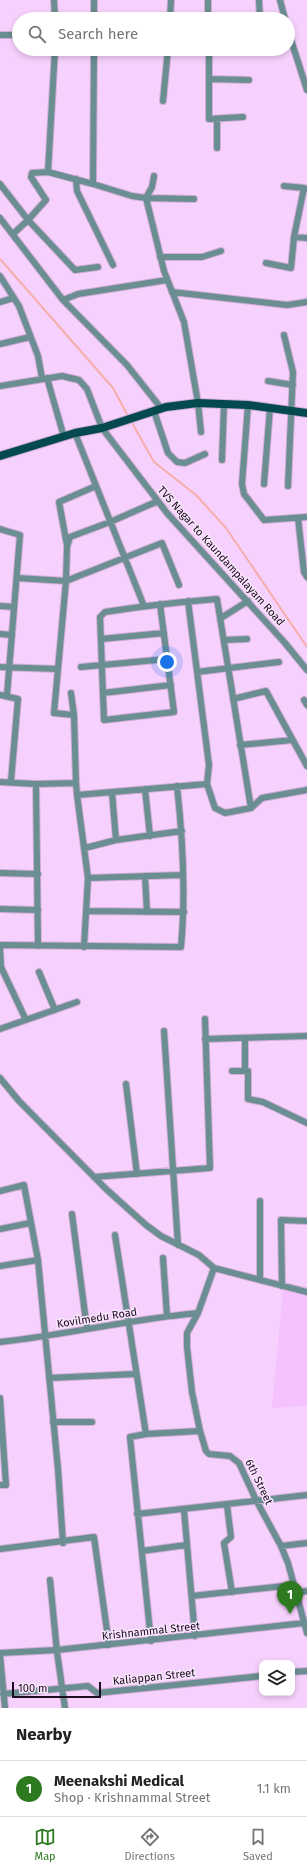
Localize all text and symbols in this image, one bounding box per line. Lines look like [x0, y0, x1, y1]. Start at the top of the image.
search box [12, 12, 295, 56]
icon: search [26, 23, 48, 45]
text: Search here [58, 25, 138, 43]
street label: TVS Nagar to Kaundampalayam Road [155, 484, 287, 628]
your location [157, 652, 177, 672]
street label: Kovilmedu Road [56, 1305, 138, 1331]
street label: 6th Street [242, 1457, 276, 1507]
pin: 1 [277, 1581, 303, 1614]
street label: Krishnammal Street [101, 1619, 201, 1643]
map controls [259, 1660, 295, 1696]
button: layers [259, 1660, 295, 1696]
street label: Kaliappan Street [112, 1666, 196, 1688]
scale bar [12, 1680, 101, 1699]
text: 100 m [18, 1682, 47, 1695]
text: Nearby [16, 1724, 71, 1745]
text: Meenakshi Medical [54, 1772, 184, 1790]
text: 1 [26, 1781, 32, 1796]
text: 1.1 km [257, 1781, 291, 1796]
text: Shop · Krishnammal Street [54, 1790, 211, 1805]
tab: Map [34, 1826, 56, 1863]
tab: Directions [124, 1826, 175, 1863]
tab: Saved [243, 1826, 273, 1863]

